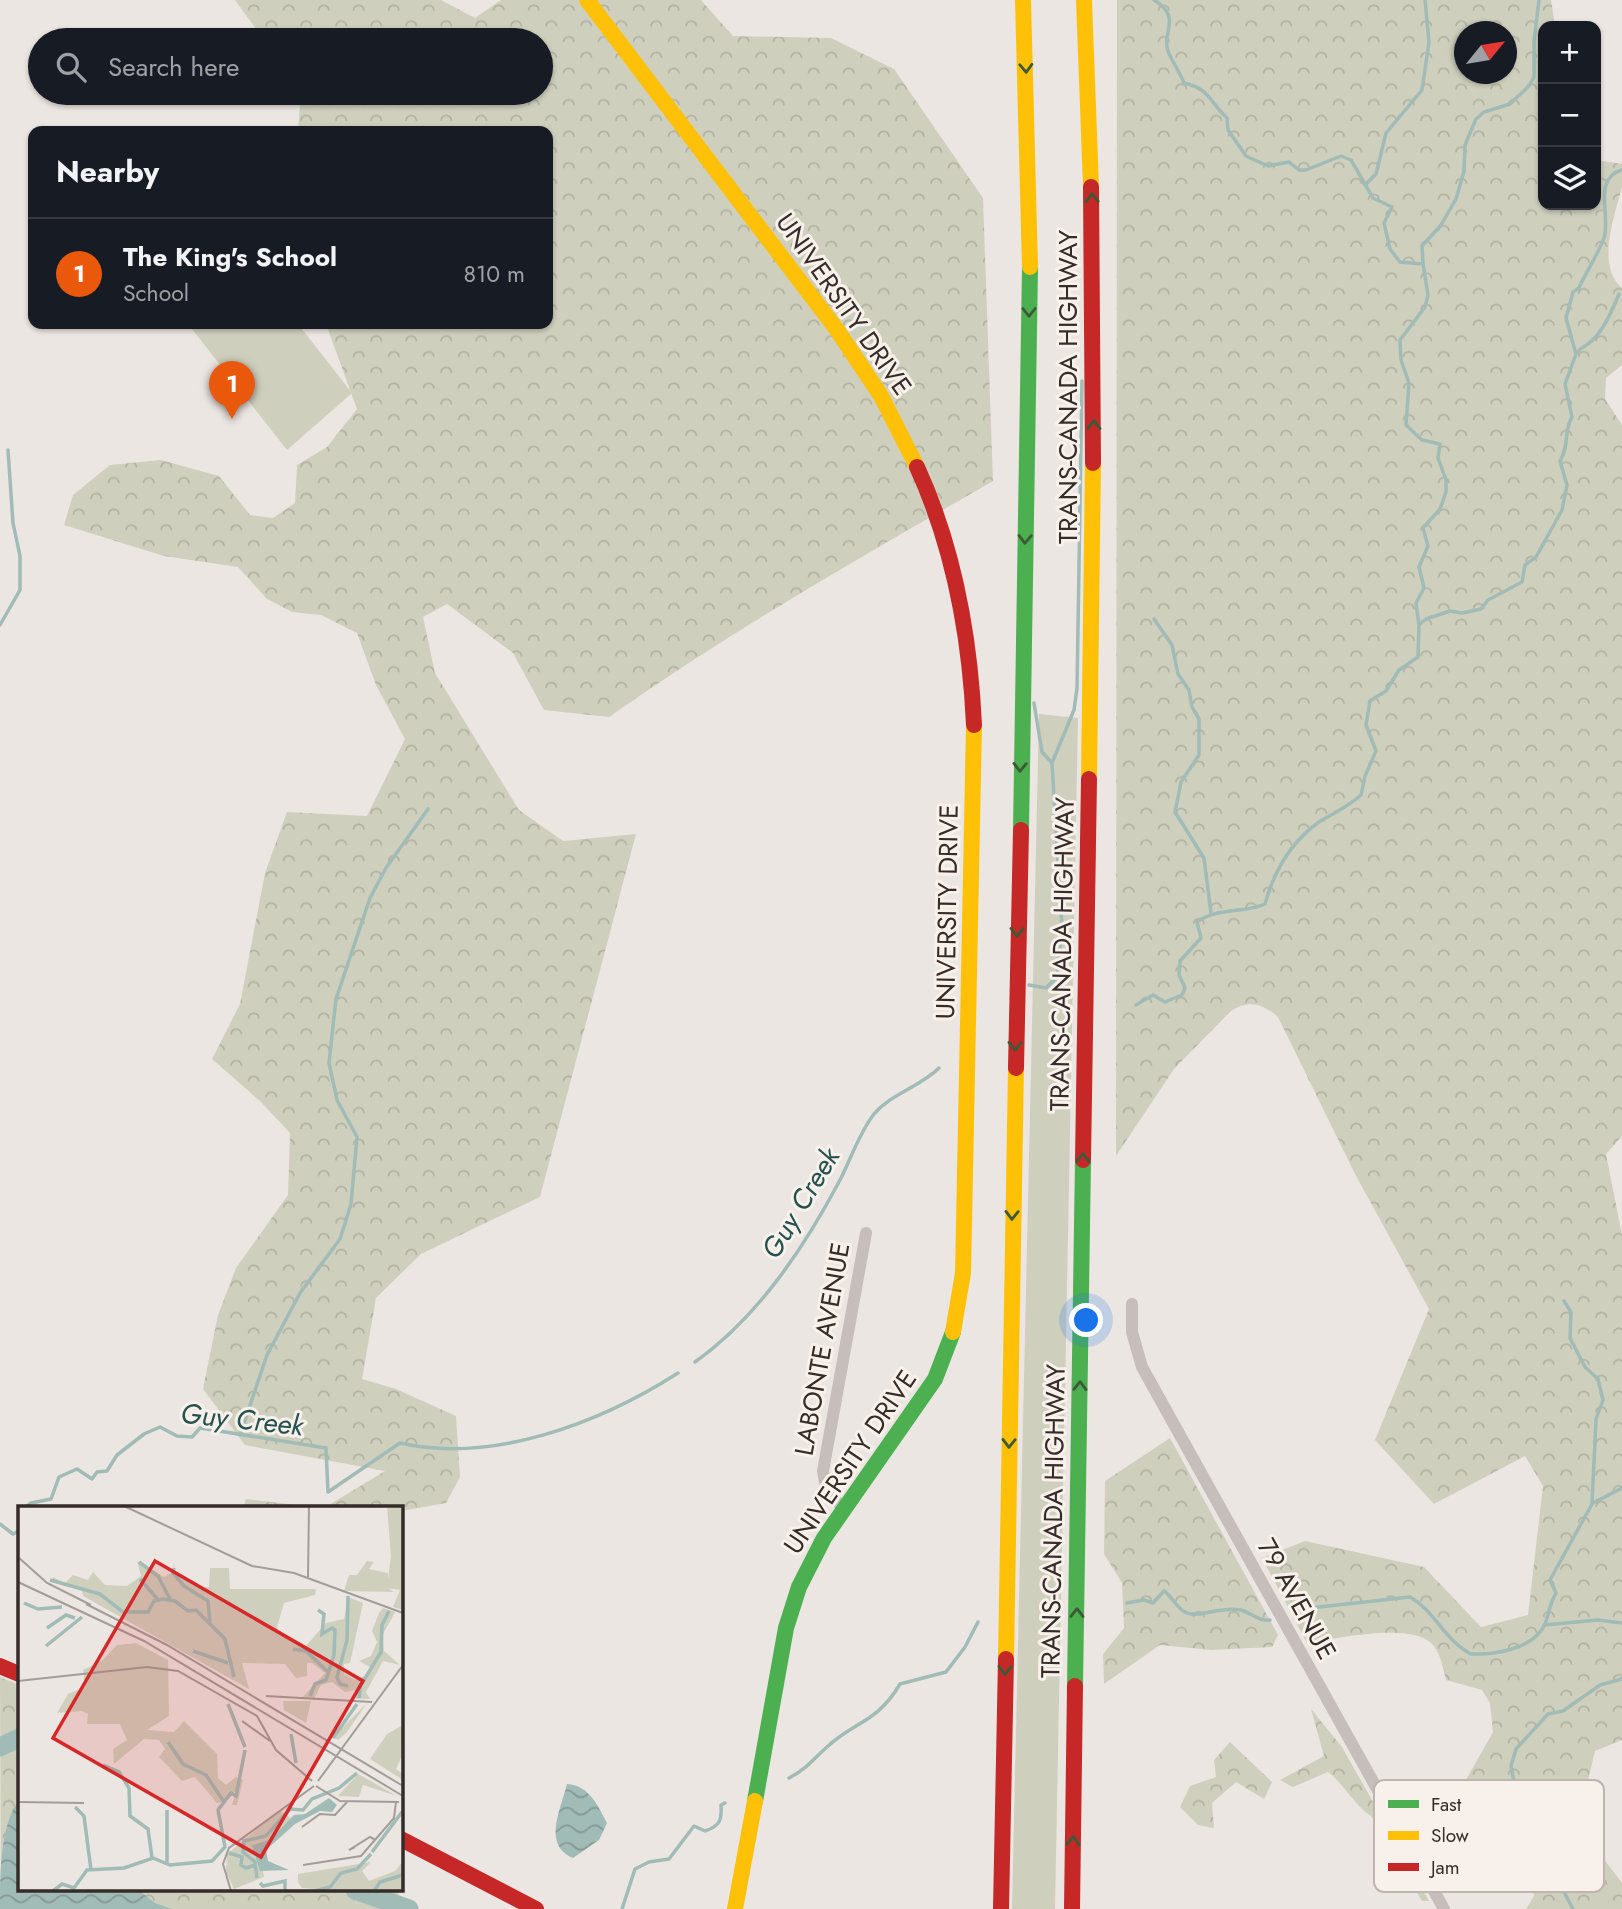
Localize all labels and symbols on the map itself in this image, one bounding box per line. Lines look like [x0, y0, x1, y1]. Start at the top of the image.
north arrow [1454, 21, 1517, 84]
one-way arrow [1018, 63, 1033, 74]
one-way arrow [1084, 192, 1099, 203]
street label: UNIVERSITY DRIVE [767, 205, 921, 403]
street label: TRANS-CANADA HIGHWAY [1049, 229, 1087, 544]
one-way arrow [1021, 307, 1037, 317]
pin: 1 [209, 361, 255, 419]
one-way arrow [1086, 420, 1102, 430]
one-way arrow [1018, 534, 1033, 545]
one-way arrow [1013, 761, 1028, 772]
street label: TRANS-CANADA HIGHWAY [1040, 796, 1084, 1111]
street label: UNIVERSITY DRIVE [926, 804, 968, 1020]
one-way arrow [1009, 927, 1024, 938]
one-way arrow [1007, 1042, 1023, 1052]
water label: Guy Creek [751, 1139, 850, 1267]
one-way arrow [1075, 1153, 1091, 1163]
one-way arrow [1005, 1210, 1020, 1221]
street label: LABONTE AVENUE [785, 1239, 859, 1459]
your location [1069, 1303, 1103, 1337]
street label: UNIVERSITY DRIVE [774, 1362, 926, 1562]
street label: TRANS-CANADA HIGHWAY [1031, 1363, 1075, 1678]
one-way arrow [1072, 1380, 1088, 1391]
water label: Guy Creek [179, 1393, 306, 1446]
one-way arrow [1001, 1438, 1016, 1449]
inset map [18, 1506, 402, 1892]
street label: 79 AVENUE [1248, 1532, 1346, 1666]
one-way arrow [1069, 1608, 1084, 1619]
one-way arrow [997, 1666, 1013, 1676]
legend [1374, 1780, 1604, 1892]
text: Fast [1431, 1791, 1462, 1818]
text: Slow [1431, 1822, 1469, 1849]
one-way arrow [1065, 1835, 1081, 1846]
text: Jam [1428, 1854, 1460, 1881]

